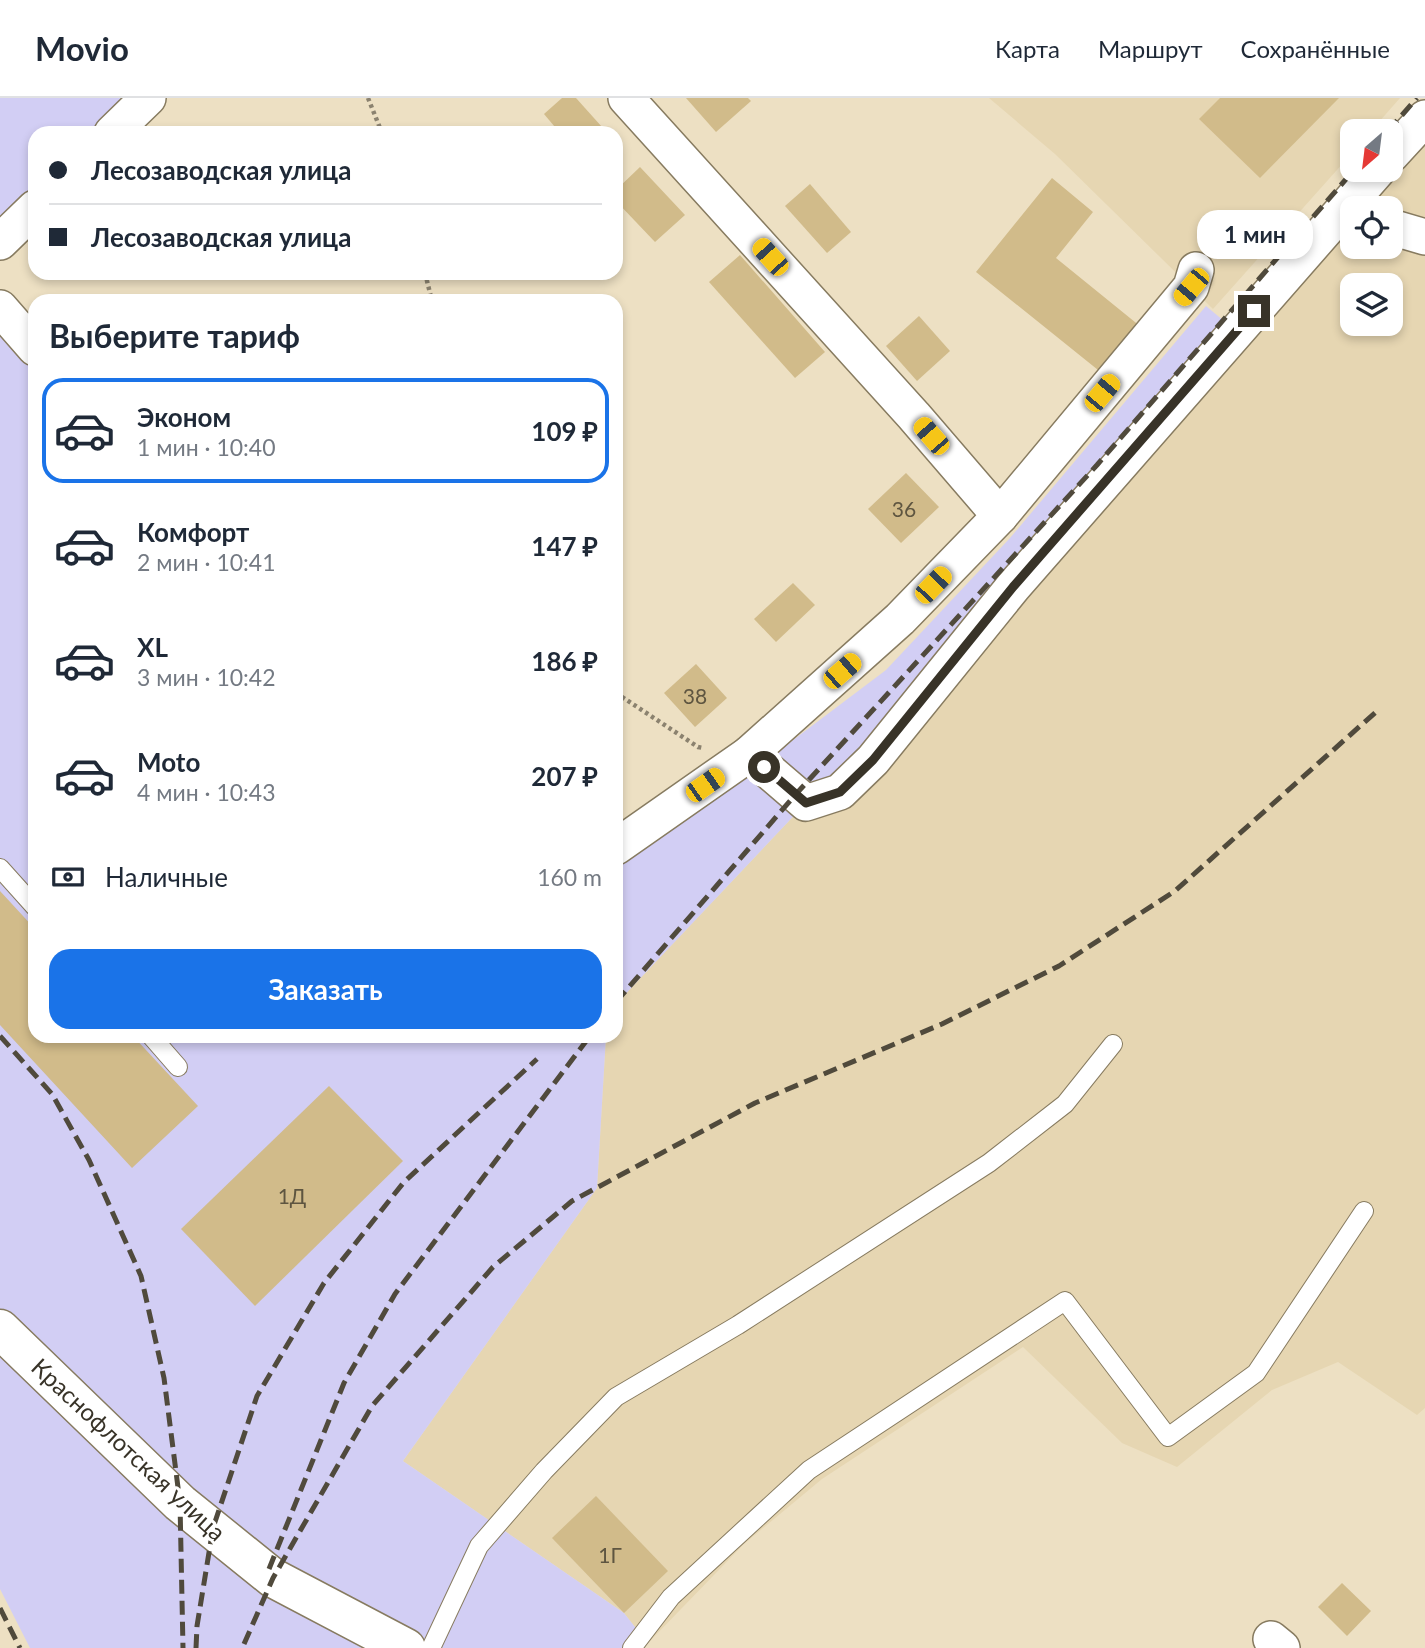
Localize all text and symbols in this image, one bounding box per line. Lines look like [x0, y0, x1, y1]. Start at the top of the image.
text: Movio [35, 28, 129, 68]
text: Карта [995, 34, 1060, 63]
text: Маршрут [1098, 34, 1203, 63]
text: Сохранённые [1241, 34, 1390, 63]
north arrow [1340, 119, 1404, 182]
map controls [1340, 119, 1403, 336]
text: Лесозаводская улица [91, 154, 351, 186]
button: locate [1340, 196, 1403, 259]
callout: 1 мин [1196, 209, 1312, 258]
text: 1 мин [1224, 220, 1286, 248]
text: Лесозаводская улица [91, 221, 351, 253]
car [749, 234, 792, 280]
car [1170, 264, 1213, 310]
button: layers [1340, 273, 1403, 336]
route end [1238, 295, 1270, 327]
text: Выберите тариф [49, 316, 300, 355]
car [1081, 370, 1124, 416]
icon: car [53, 399, 116, 462]
text: Эконом [137, 401, 231, 433]
car [910, 413, 953, 459]
text: 109 ₽ [531, 415, 598, 447]
text: 1 мин · 10:40 [137, 433, 276, 461]
house number: 36 [892, 496, 916, 521]
icon: car [53, 514, 116, 577]
text: Комфорт [137, 516, 249, 548]
text: 147 ₽ [531, 530, 598, 562]
text: 2 мин · 10:41 [137, 548, 276, 576]
car [911, 563, 956, 607]
icon: car [53, 629, 116, 692]
text: XL [137, 631, 168, 663]
text: 186 ₽ [531, 645, 598, 677]
car [820, 649, 865, 693]
text: 3 мин · 10:42 [137, 663, 276, 691]
house number: 38 [683, 683, 707, 708]
icon: car [53, 744, 116, 807]
text: Moto [137, 746, 200, 778]
route start [748, 751, 780, 783]
text: 207 ₽ [531, 760, 598, 792]
car [682, 764, 729, 806]
text: 4 мин · 10:43 [137, 778, 276, 806]
icon: cash [49, 858, 87, 896]
text: Наличные [105, 861, 228, 893]
text: 160 m [537, 863, 602, 891]
button: Заказать [49, 949, 602, 1029]
house number: 1Д [278, 1183, 306, 1208]
street label: Краснофлотская улица [26, 1352, 232, 1546]
house number: 1Г [598, 1542, 622, 1567]

